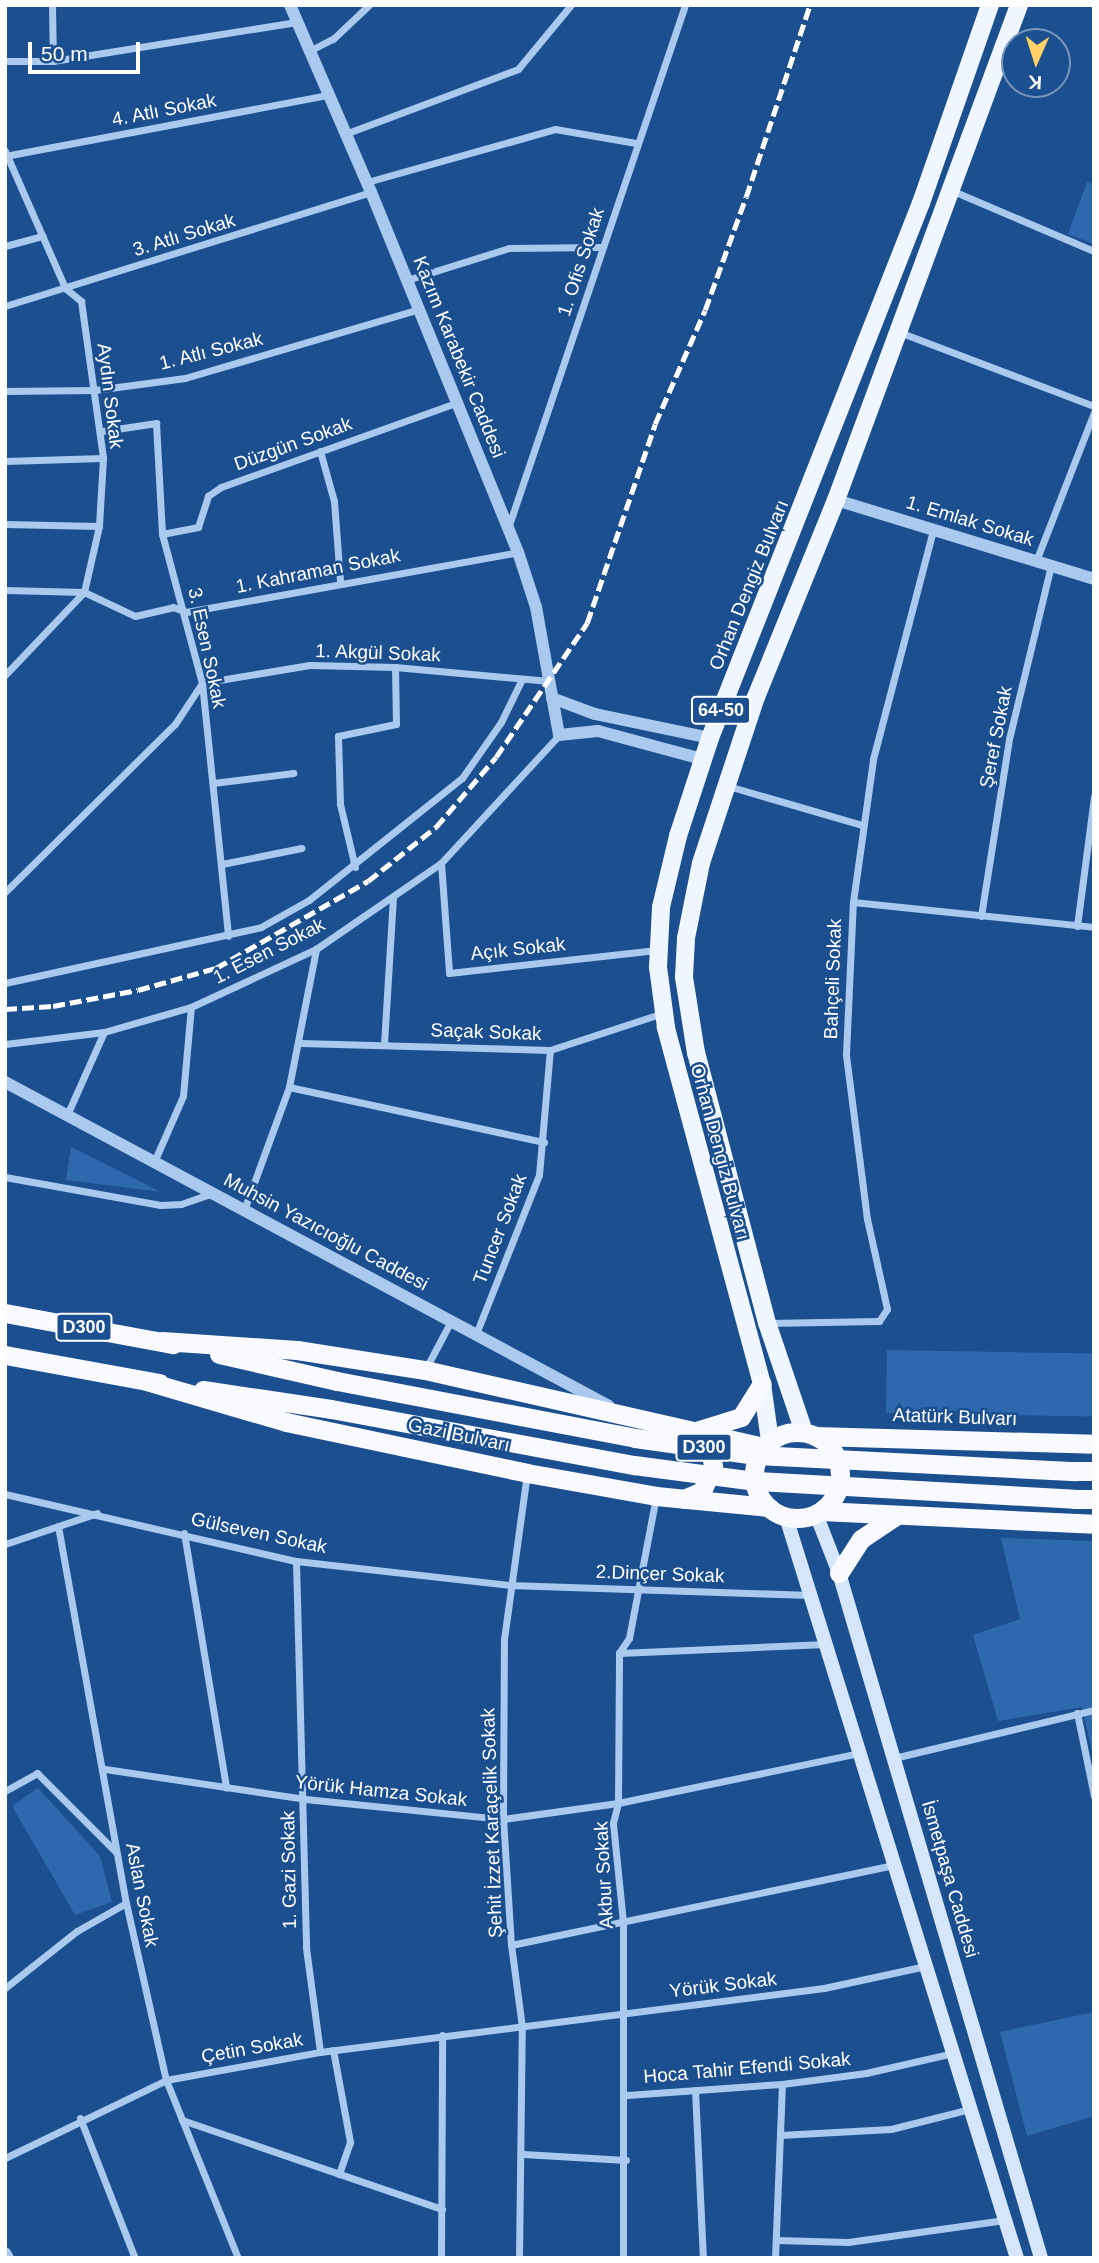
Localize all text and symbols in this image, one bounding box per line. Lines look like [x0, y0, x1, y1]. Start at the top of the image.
scale bar [32, 28, 144, 72]
north arrow [1001, 28, 1071, 98]
text: 50 m [41, 42, 88, 65]
text: K [1028, 72, 1042, 93]
street label: 4. Atlı Sokak [109, 89, 219, 131]
street label: 1. Ofis Sokak [553, 205, 609, 319]
street label: 3. Atlı Sokak [130, 209, 238, 261]
street label: Kazım Karabekir Caddesi [408, 253, 510, 461]
street label: 1. Atlı Sokak [156, 327, 266, 375]
street label: Aydın Sokak [92, 342, 128, 450]
street label: Düzgün Sokak [231, 412, 355, 476]
street label: 1. Emlak Sokak [904, 491, 1036, 551]
street label: Orhan Dengiz Bulvarı [704, 497, 794, 673]
street label: 1. Kahraman Sokak [234, 544, 402, 598]
street label: 3. Esen Sokak [183, 586, 231, 710]
street label: 1. Akgül Sokak [314, 639, 442, 667]
street label: Şeref Sokak [975, 684, 1017, 790]
road number: 64-50 [690, 696, 752, 724]
street label: 1. Esen Sokak [209, 913, 329, 989]
street label: Bahçeli Sokak [820, 918, 846, 1040]
street label: Açık Sokak [470, 933, 566, 965]
street label: Saçak Sokak [430, 1019, 542, 1045]
street label: Orhan Dengiz Bulvarı [685, 1061, 755, 1243]
street label: Muhsin Yazıcıoğlu Caddesi [220, 1168, 432, 1296]
street label: Tuncer Sokak [468, 1171, 532, 1287]
road number: D300 [54, 1312, 114, 1342]
street label: Atatürk Bulvarı [892, 1403, 1018, 1431]
street label: Gazi Bulvarı [406, 1413, 512, 1457]
road number: D300 [674, 1432, 734, 1462]
street label: Gülseven Sokak [189, 1507, 329, 1559]
street label: 2.Dinçer Sokak [595, 1560, 725, 1588]
street label: Şehit İzzet Karaçelik Sokak [477, 1708, 507, 1938]
street label: Yörük Hamza Sokak [294, 1771, 468, 1811]
street label: İsmetpaşa Caddesi [917, 1798, 983, 1960]
street label: 1. Gazi Sokak [277, 1811, 301, 1929]
street label: Akbur Sokak [590, 1821, 618, 1929]
street label: Aslan Sokak [121, 1841, 163, 1949]
street label: Yörük Sokak [668, 1967, 778, 2003]
street label: Çetin Sokak [200, 2028, 304, 2068]
street label: Hoca Tahir Efendi Sokak [642, 2048, 852, 2088]

